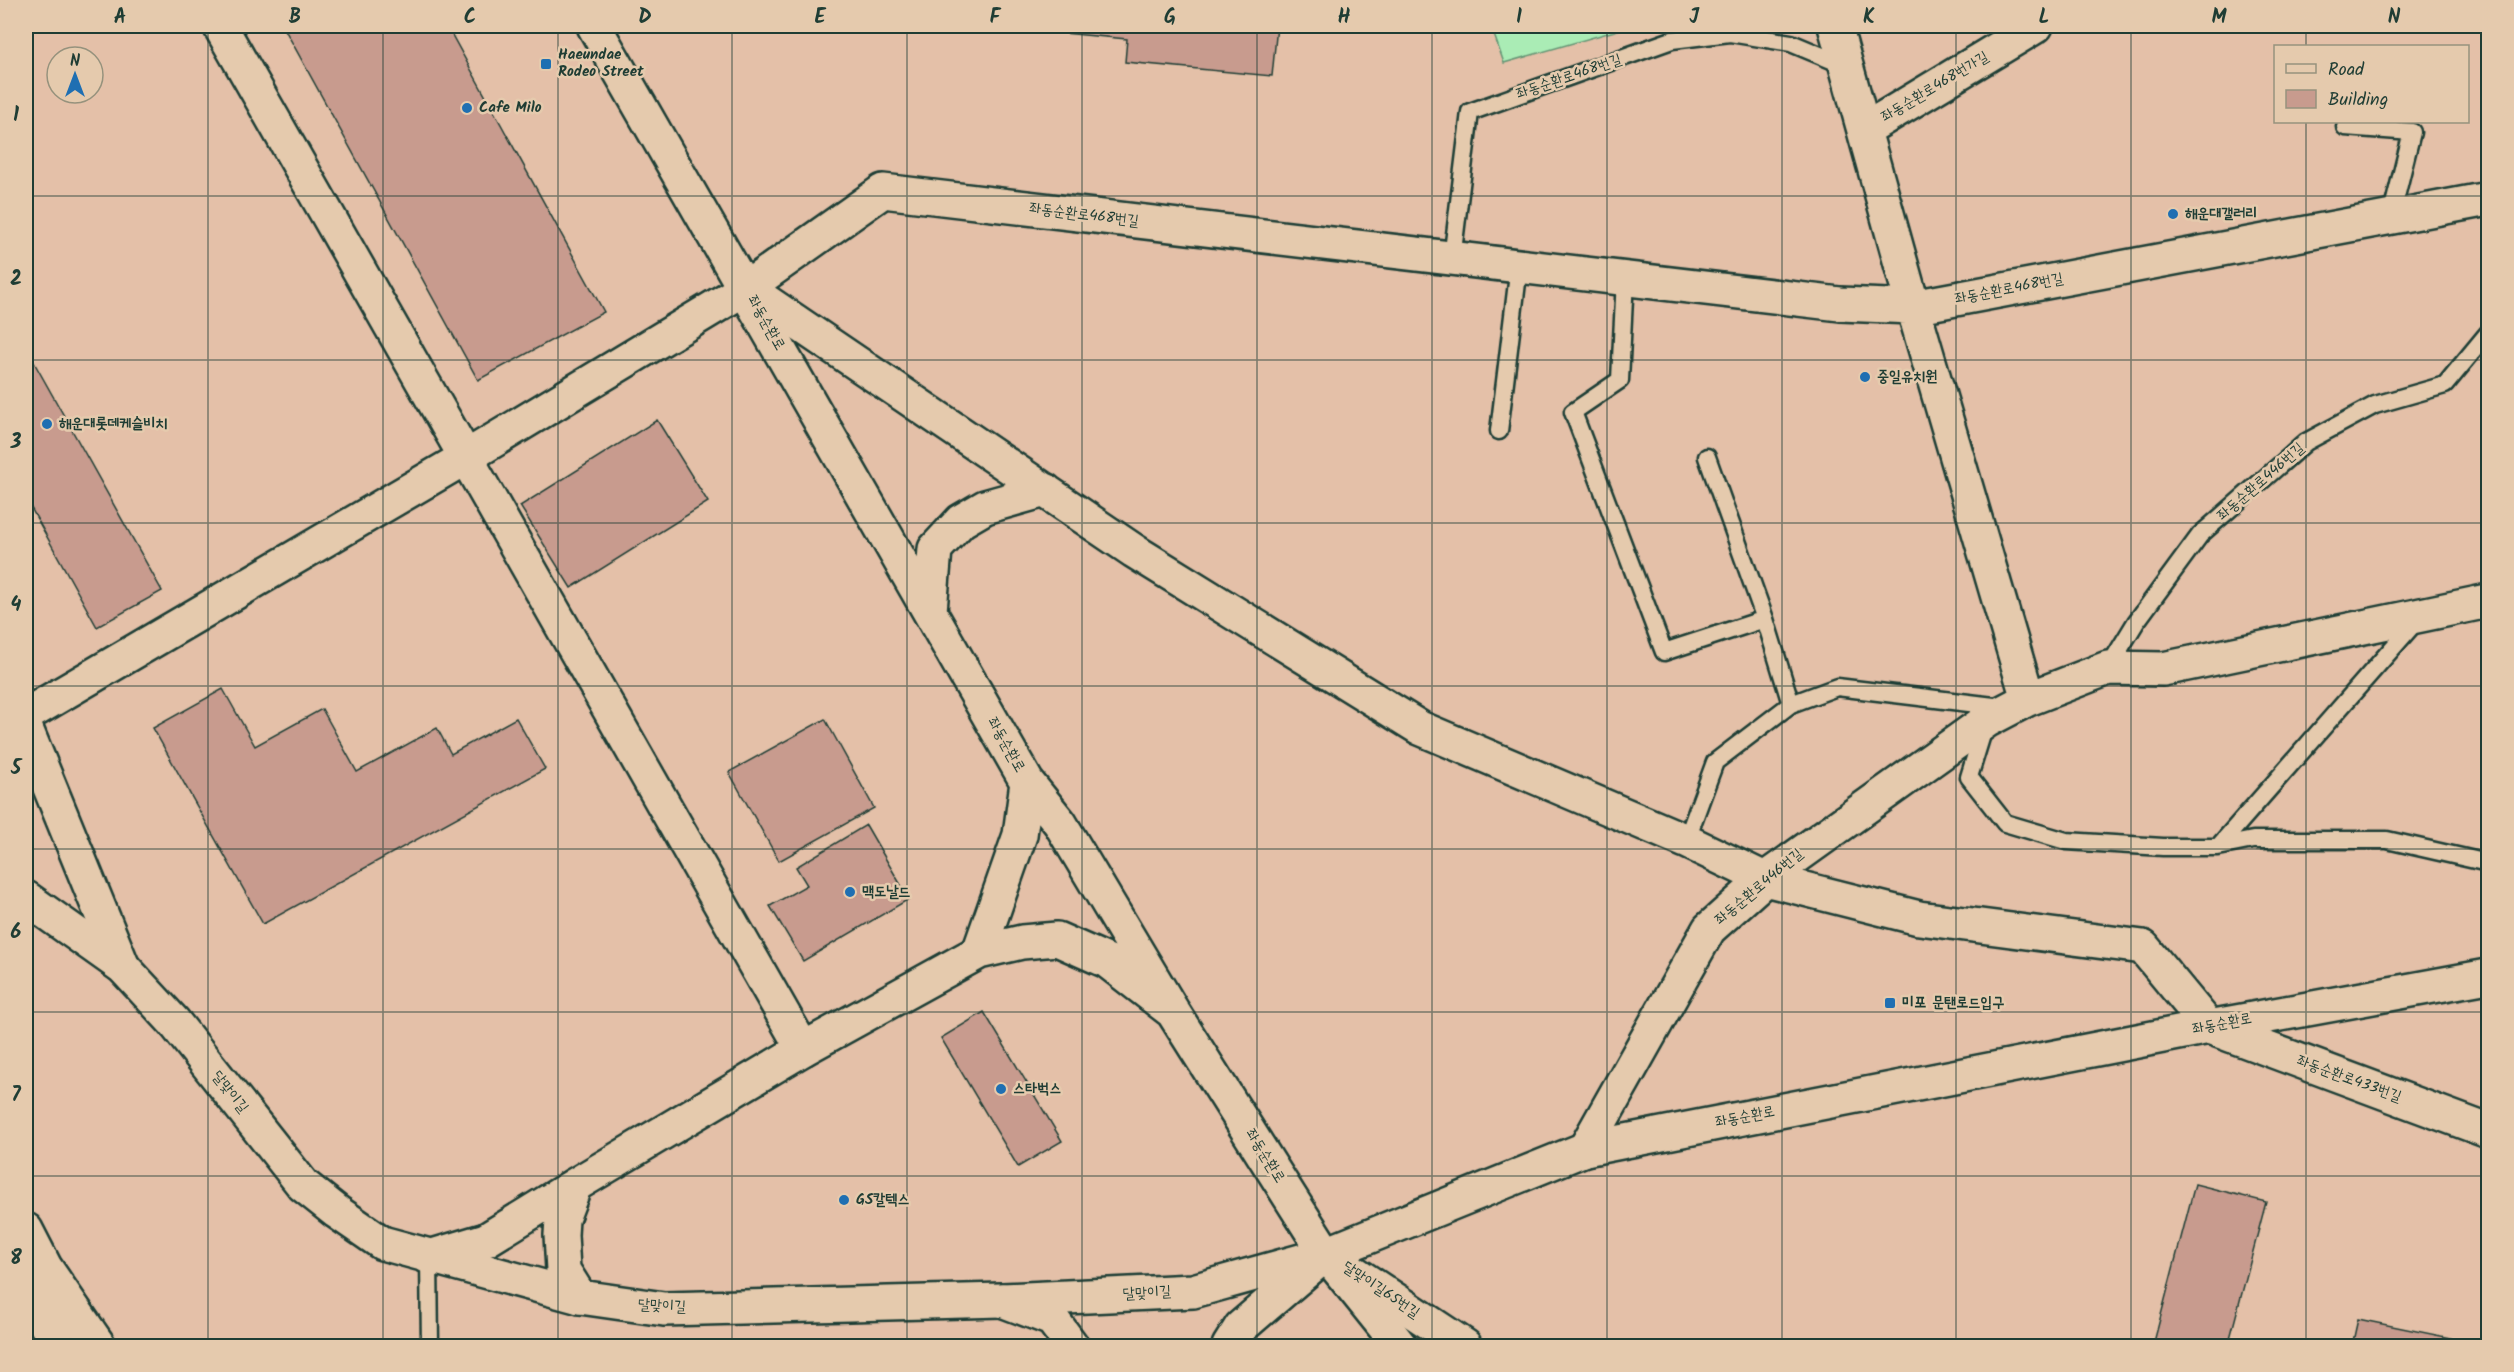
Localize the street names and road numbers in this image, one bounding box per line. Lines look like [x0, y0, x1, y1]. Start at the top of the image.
street label: 좌동순환로468번가길 [1876, 45, 1994, 129]
street label: 좌동순환로468번길 [1513, 48, 1625, 106]
street label: 좌동순환로468번길 [1028, 196, 1140, 234]
street label: 좌동순환로468번길 [1953, 267, 2065, 311]
street label: 좌동순환로 [741, 291, 791, 355]
street label: 좌동순환로446번길 [2212, 437, 2310, 527]
street label: 좌동순환로 [981, 713, 1031, 777]
street label: 좌동순환로446번길 [1709, 843, 1809, 931]
street label: 좌동순환로 [2190, 1006, 2254, 1042]
street label: 좌동순환로433번길 [2293, 1049, 2405, 1109]
street label: 달맞이길 [206, 1066, 254, 1118]
street label: 좌동순환로 [1713, 1099, 1777, 1135]
street label: 좌동순환로 [1239, 1124, 1291, 1188]
street label: 달맞이길65번길 [1337, 1255, 1425, 1325]
street label: 달맞이길 [1122, 1280, 1172, 1306]
street label: 달맞이길 [637, 1293, 687, 1319]

